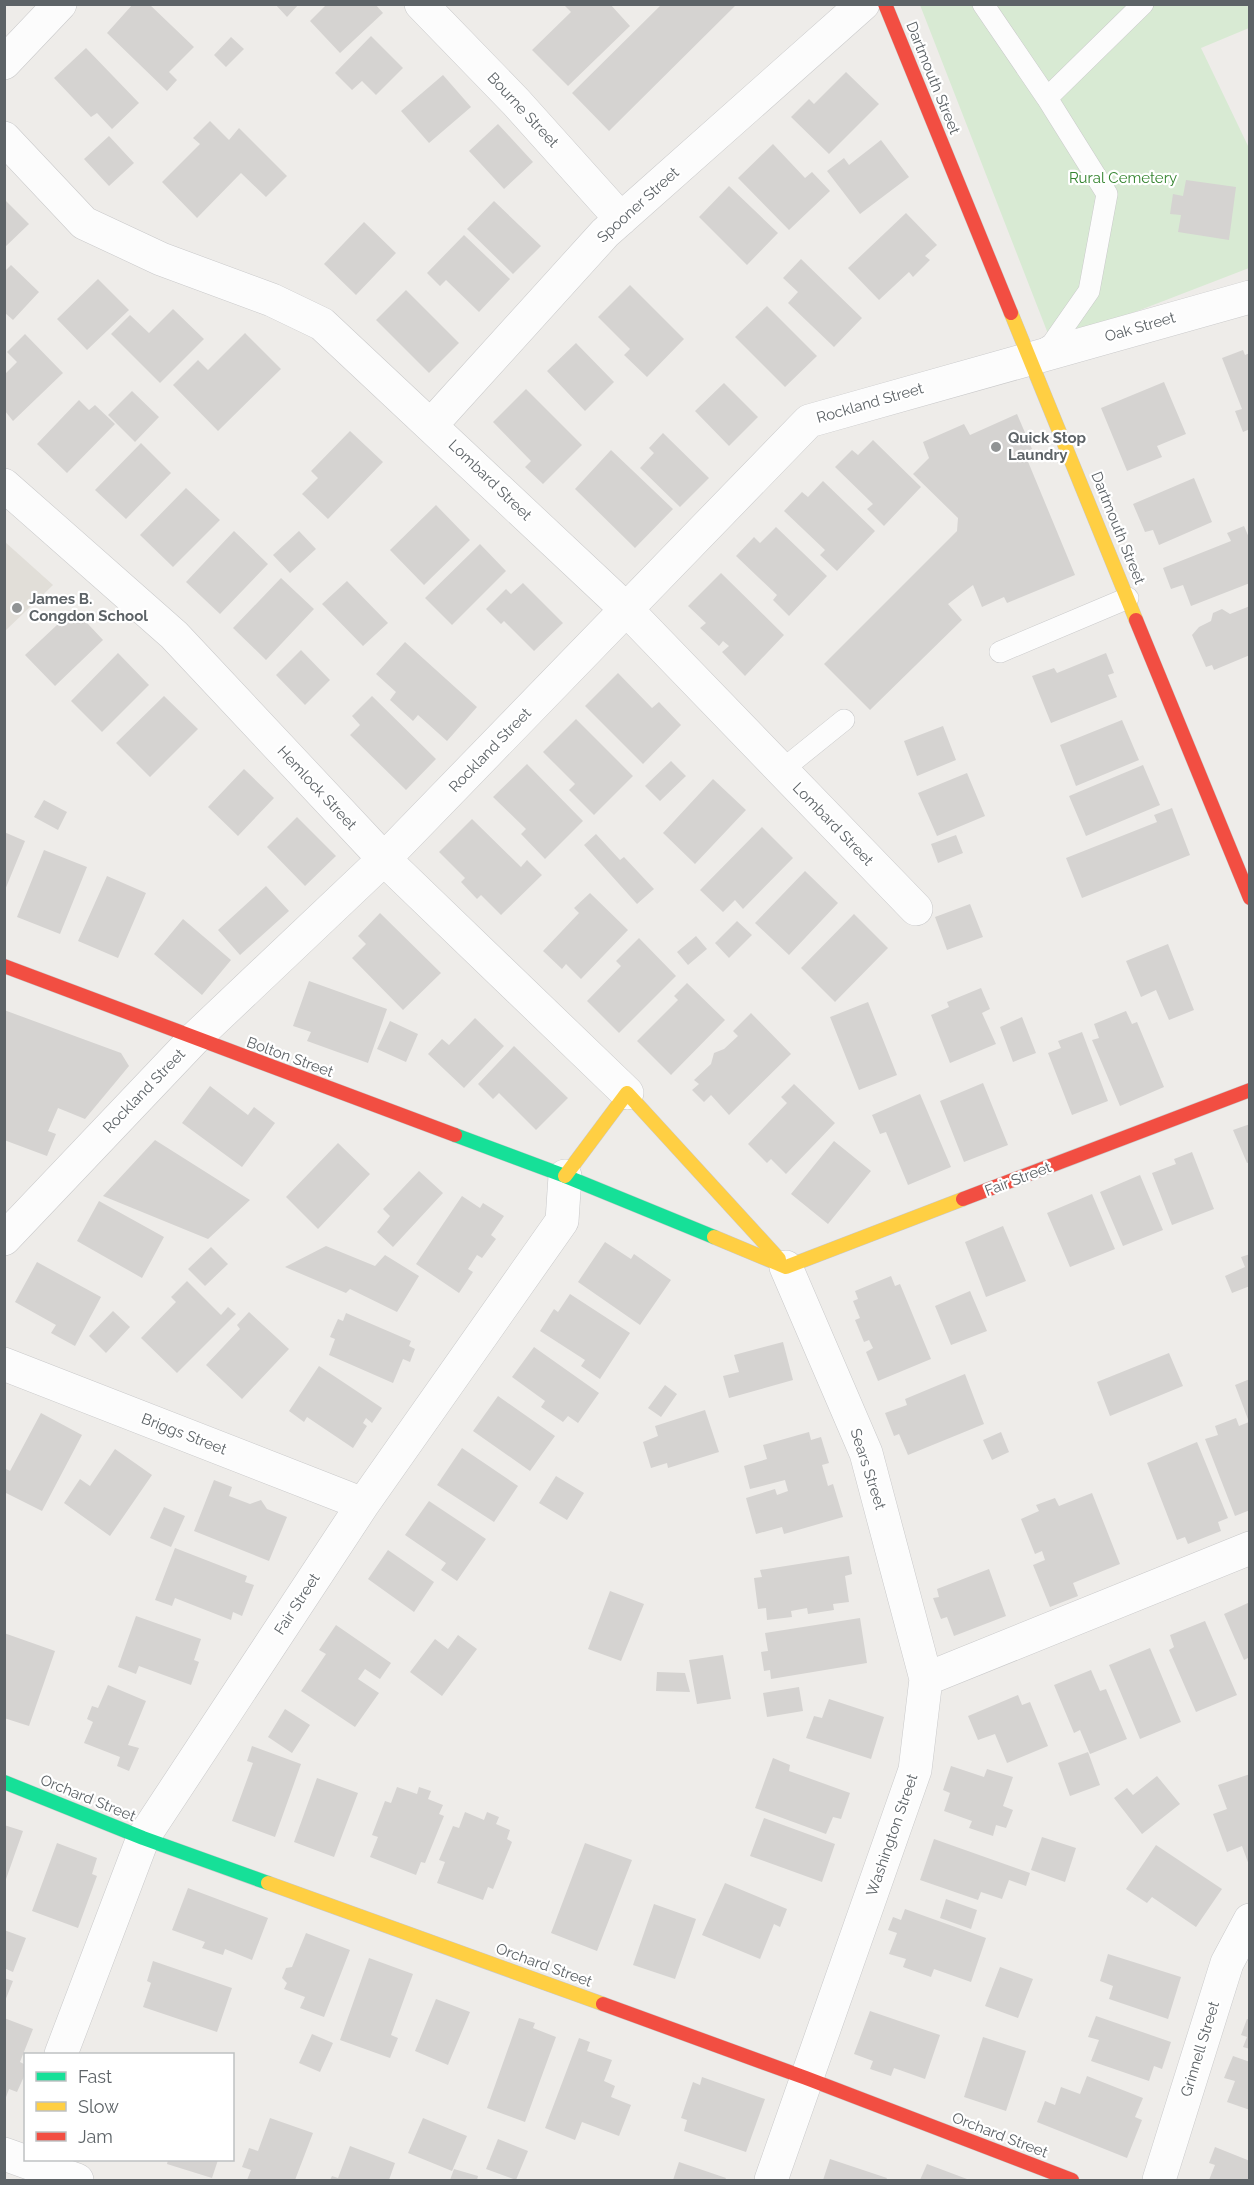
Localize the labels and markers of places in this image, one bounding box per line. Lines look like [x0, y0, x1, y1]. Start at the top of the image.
place label: Quick Stop Laundry [1008, 429, 1087, 464]
marker: Quick Stop Laundry [989, 440, 1003, 454]
place label: James B. Congdon School [29, 590, 148, 625]
marker: James B. Congdon School [10, 601, 24, 615]

